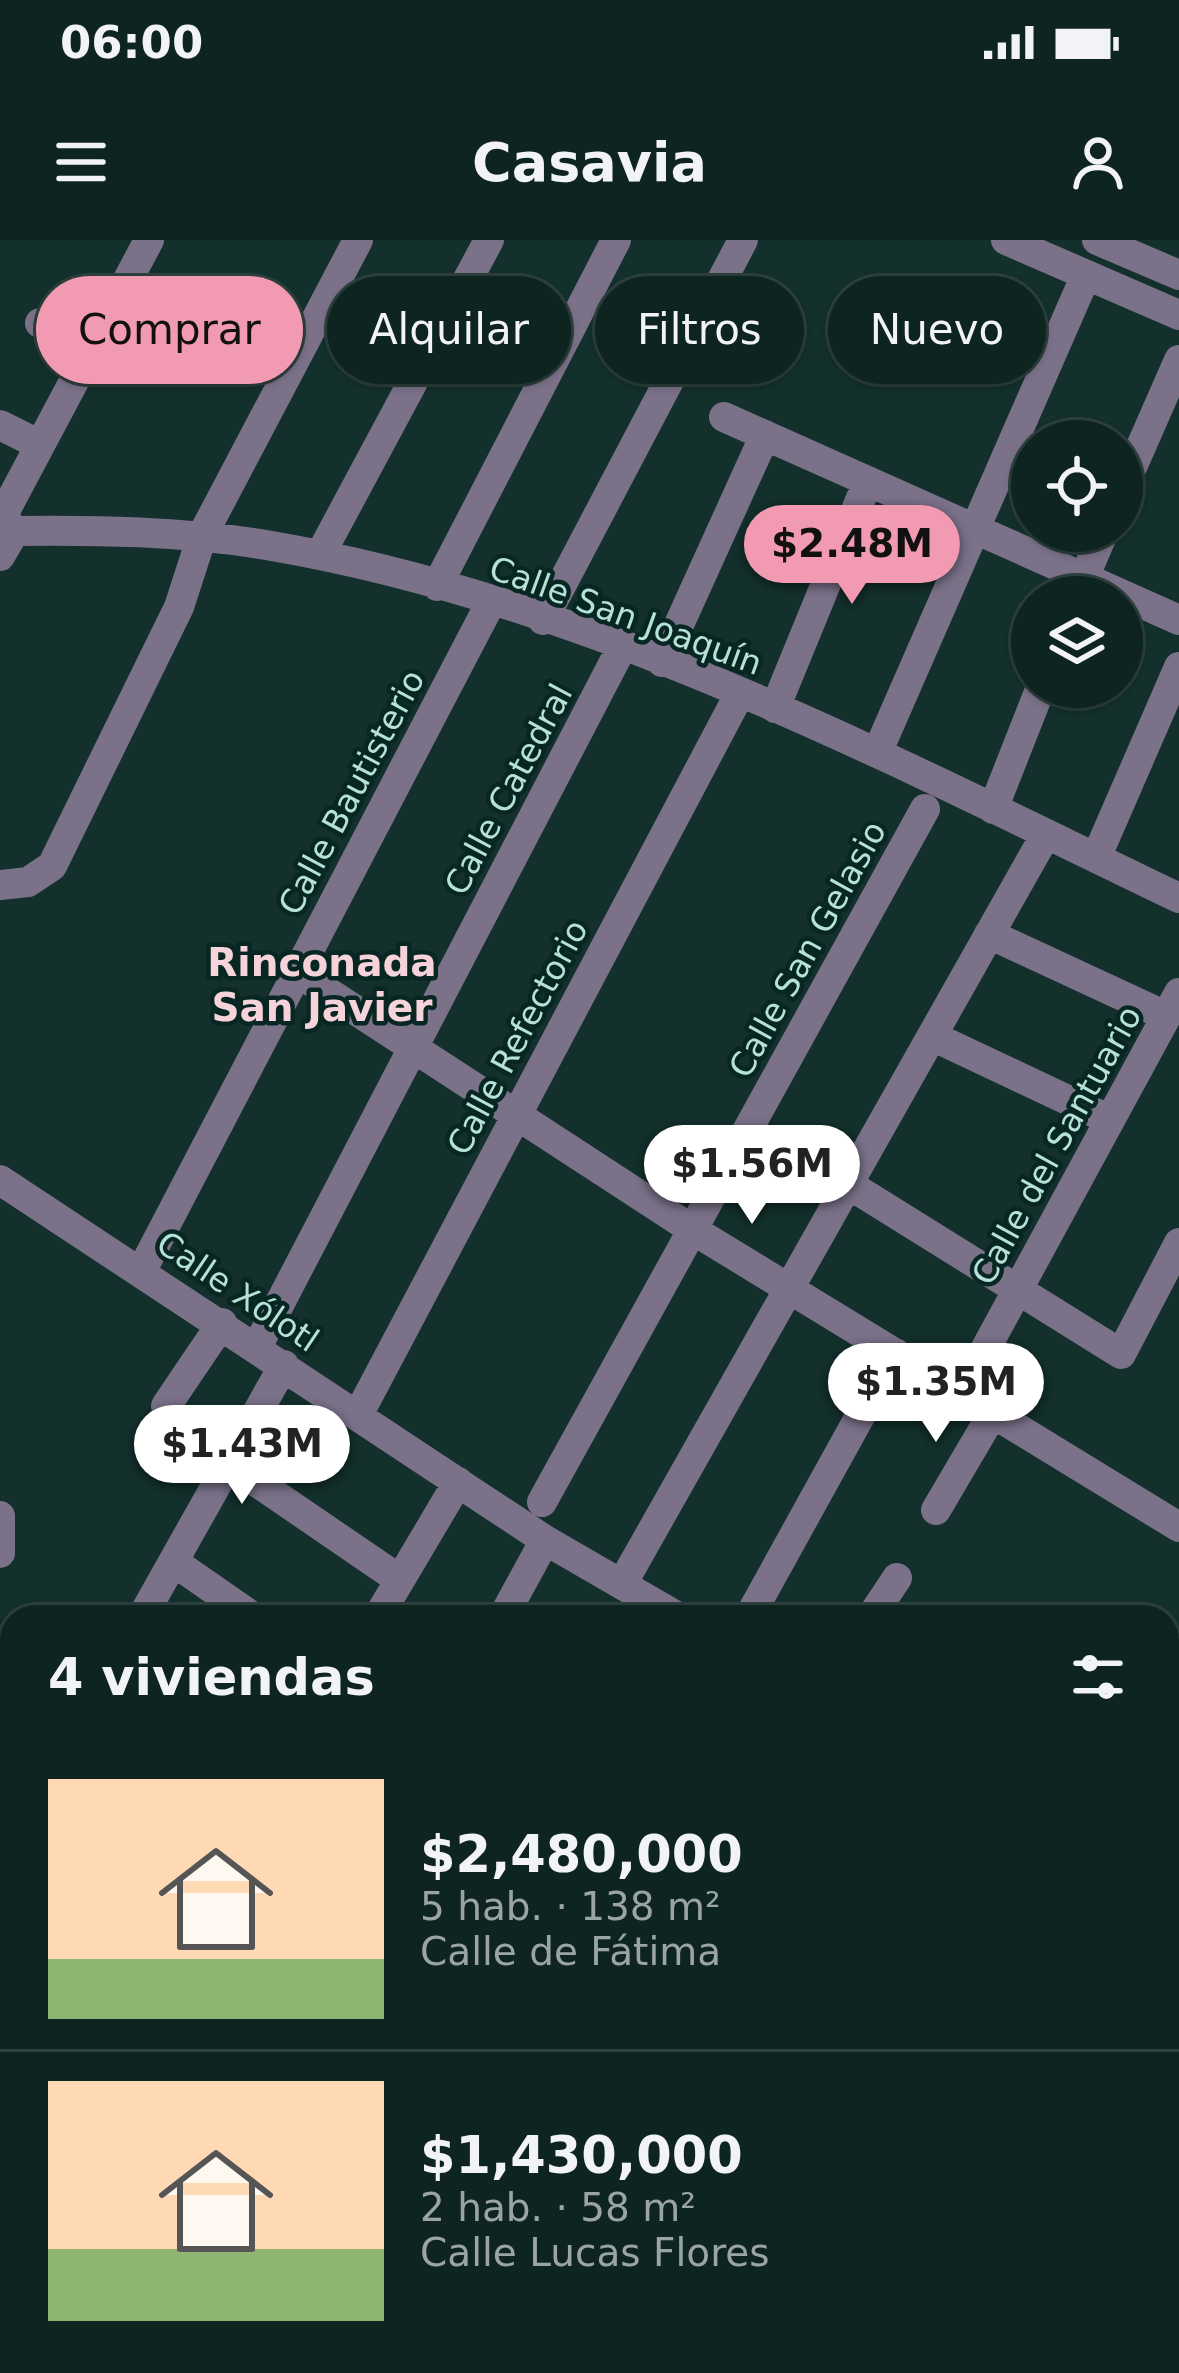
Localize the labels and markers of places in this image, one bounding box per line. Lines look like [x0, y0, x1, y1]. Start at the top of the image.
pin: $2.48M [754, 505, 950, 607]
pin: $1.56M [654, 1125, 850, 1227]
pin: $1.35M [838, 1343, 1034, 1445]
pin: $1.43M [144, 1405, 340, 1507]

